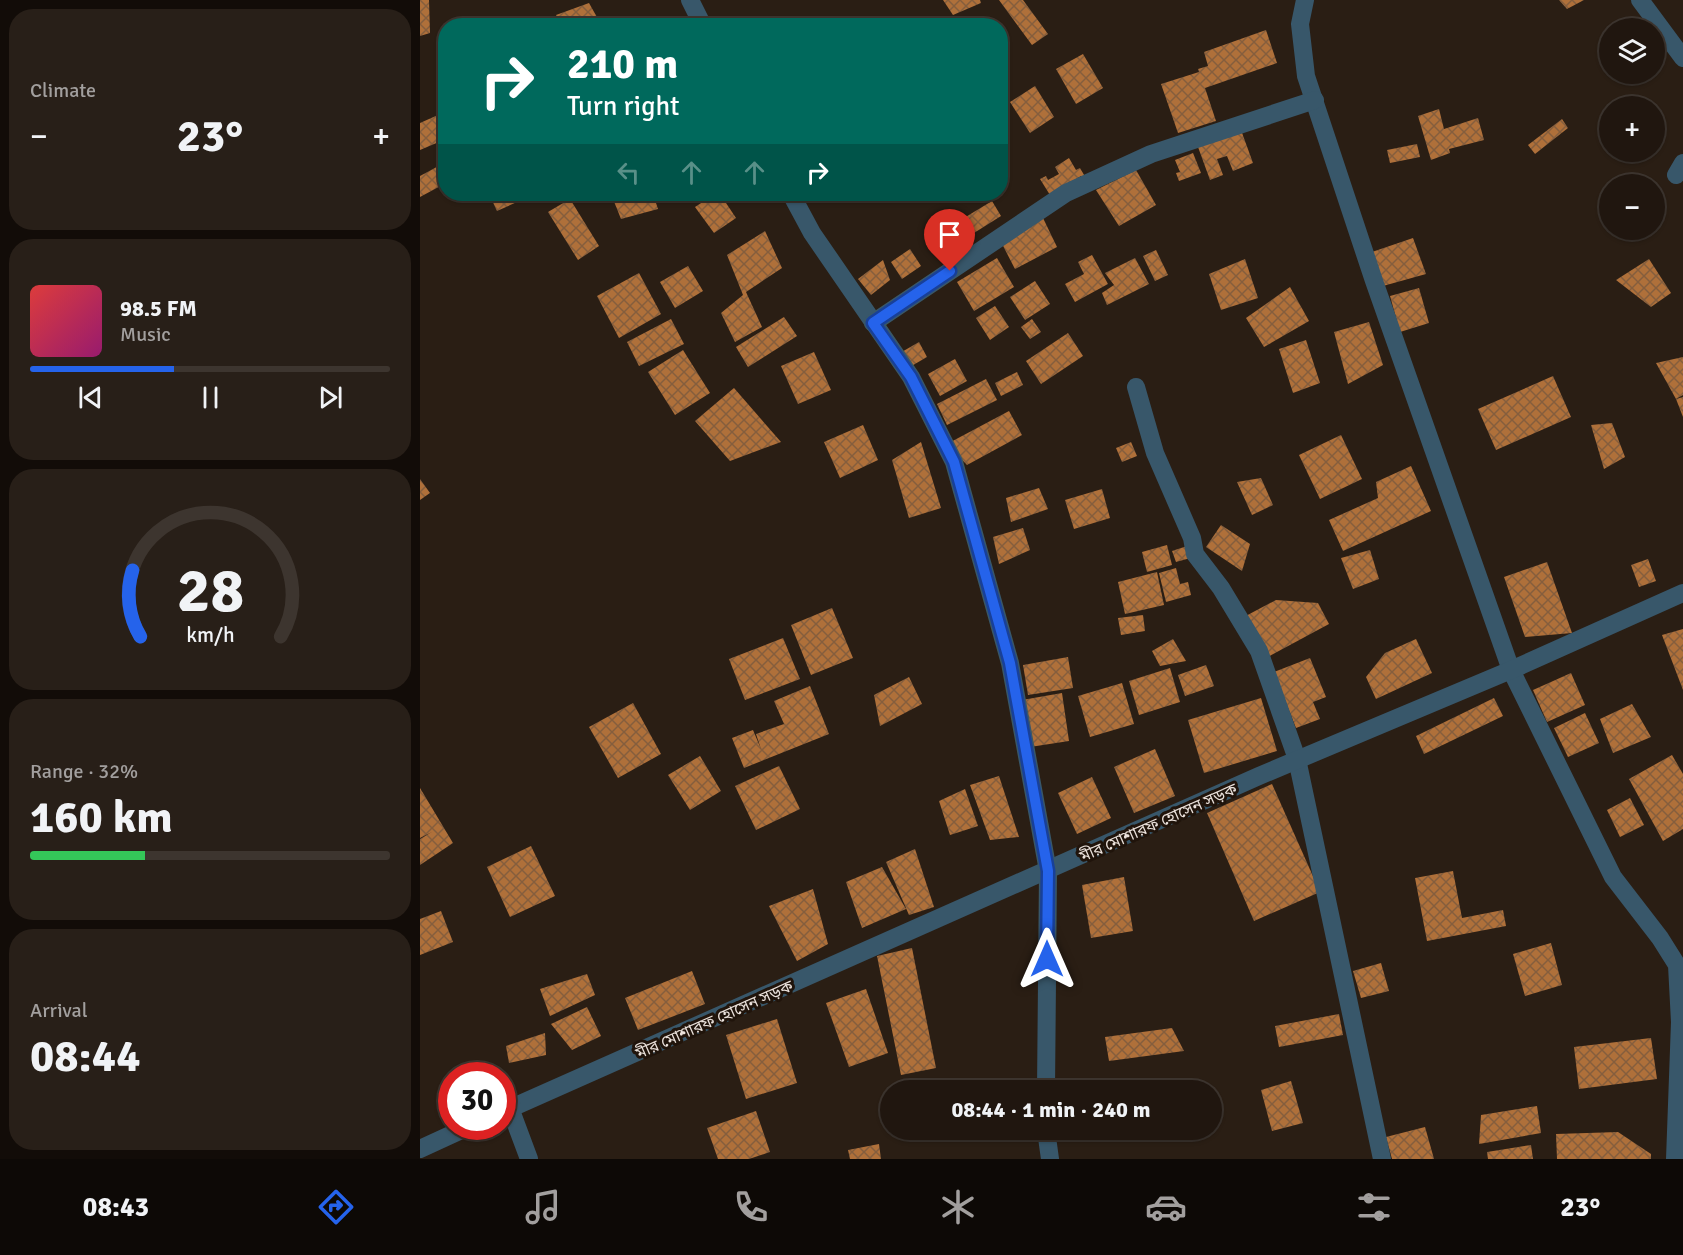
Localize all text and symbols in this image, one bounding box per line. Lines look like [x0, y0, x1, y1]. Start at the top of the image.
map controls [1599, 18, 1665, 240]
button: layers [1599, 18, 1665, 84]
text: 210 m [567, 39, 678, 90]
icon: right [468, 42, 546, 120]
text: Climate [30, 78, 96, 103]
text: Turn right [567, 90, 680, 123]
button: + [1599, 96, 1665, 162]
text: 23° [177, 109, 243, 164]
text: − [30, 116, 48, 157]
text: + [372, 116, 390, 157]
icon: left [612, 156, 645, 189]
icon: ahead [675, 156, 708, 189]
icon: ahead [738, 156, 771, 189]
icon: right [801, 156, 834, 189]
button: − [1599, 174, 1665, 240]
pin [924, 209, 975, 271]
icon: arrive [933, 218, 966, 251]
text: 98.5 FM [120, 295, 197, 322]
text: Music [120, 322, 171, 347]
icon: previous [74, 381, 107, 414]
icon: pause [194, 381, 227, 414]
icon: next [314, 381, 347, 414]
text: 28 [176, 552, 244, 629]
text: km/h [186, 622, 234, 648]
text: Range · 32% [30, 759, 138, 784]
street label: মীর মোশারফ হোসেন সড়ক [1076, 779, 1241, 867]
text: 160 km [30, 790, 173, 845]
position arrow [1015, 927, 1079, 991]
street label: মীর মোশারফ হোসেন সড়ক [632, 976, 797, 1064]
text: Arrival [30, 998, 88, 1023]
text: 08:44 [30, 1029, 140, 1084]
speed limit sign: 30 [438, 1062, 516, 1140]
text: 08:44 · 1 min · 240 m [951, 1096, 1151, 1123]
icon: directions [315, 1186, 357, 1228]
icon: music [522, 1186, 564, 1228]
icon: phone [730, 1186, 772, 1228]
icon: climate [937, 1186, 979, 1228]
icon: car [1145, 1186, 1187, 1228]
icon: filters [1353, 1186, 1395, 1228]
text: 08:43 [83, 1191, 149, 1224]
text: 23° [1560, 1191, 1600, 1224]

